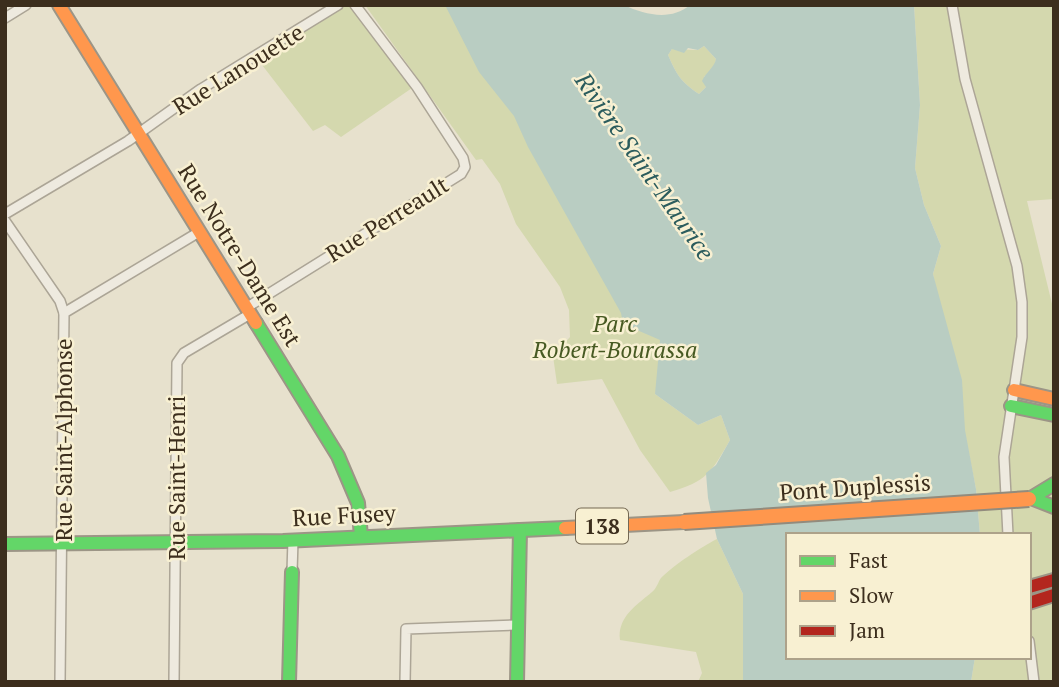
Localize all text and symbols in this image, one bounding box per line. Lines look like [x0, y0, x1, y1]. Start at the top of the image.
street label: Rue Lanouette [167, 16, 309, 122]
water label: Rivière Saint-Maurice [568, 65, 722, 266]
street label: Rue Notre-Dame Est [171, 158, 309, 353]
street label: Rue Perreault [320, 169, 455, 269]
park label: Parc Robert-Bourassa [532, 308, 697, 365]
street label: Rue Saint-Alphonse [48, 338, 79, 542]
street label: Rue Saint-Henri [161, 396, 192, 560]
street label: Pont Duplessis [778, 466, 932, 508]
street label: Rue Fusey [292, 497, 397, 533]
road number: 138 [576, 508, 628, 544]
legend [786, 533, 1031, 659]
text: Fast [849, 546, 888, 574]
text: Slow [849, 581, 894, 609]
text: Jam [849, 616, 885, 644]

